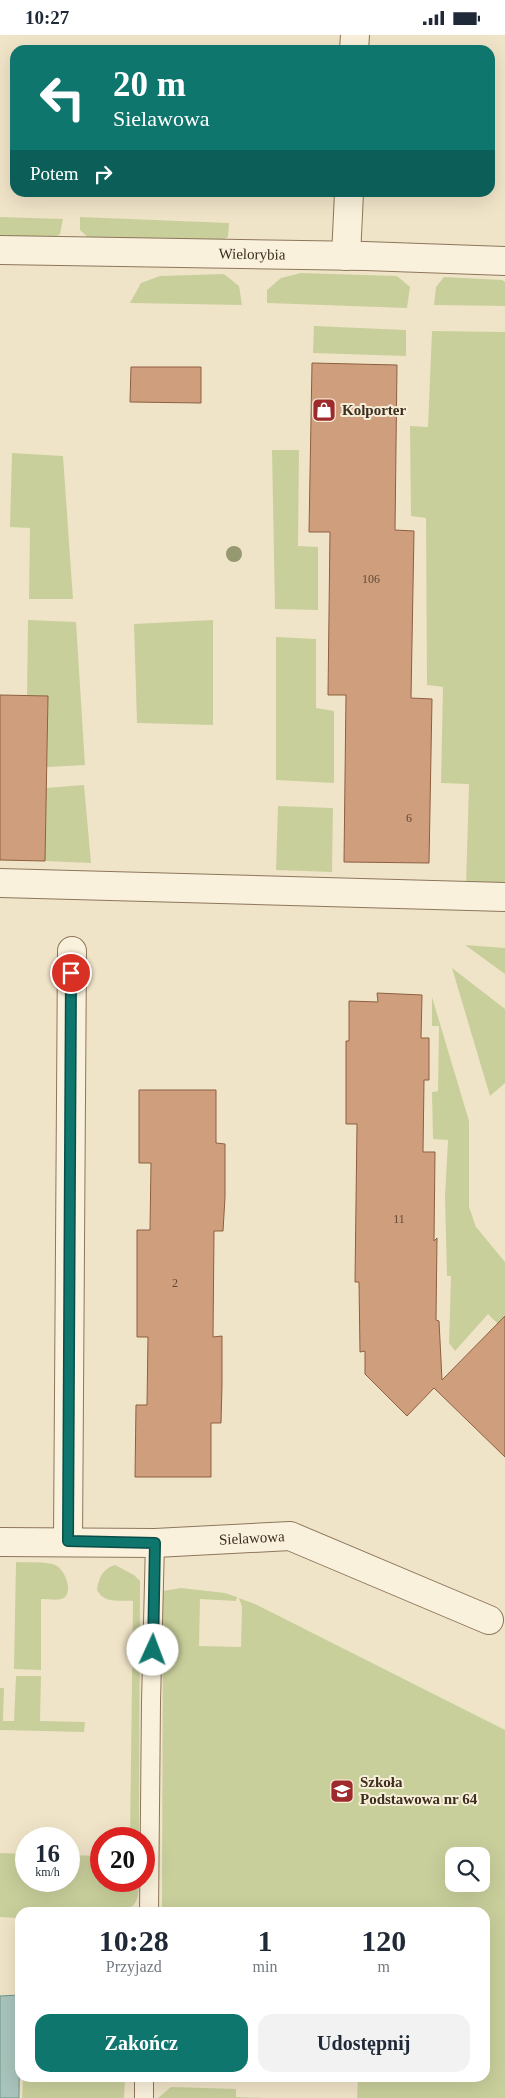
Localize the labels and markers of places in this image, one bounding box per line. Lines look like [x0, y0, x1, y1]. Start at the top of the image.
shop icon: Kolporter [311, 397, 337, 423]
place label: Kolporter [342, 402, 406, 418]
pin [50, 952, 92, 994]
place label: Szkoła Podstawowa nr 64 [360, 1774, 478, 1807]
school or university icon: Szkoła Podstawowa nr 64 [329, 1778, 355, 1804]

